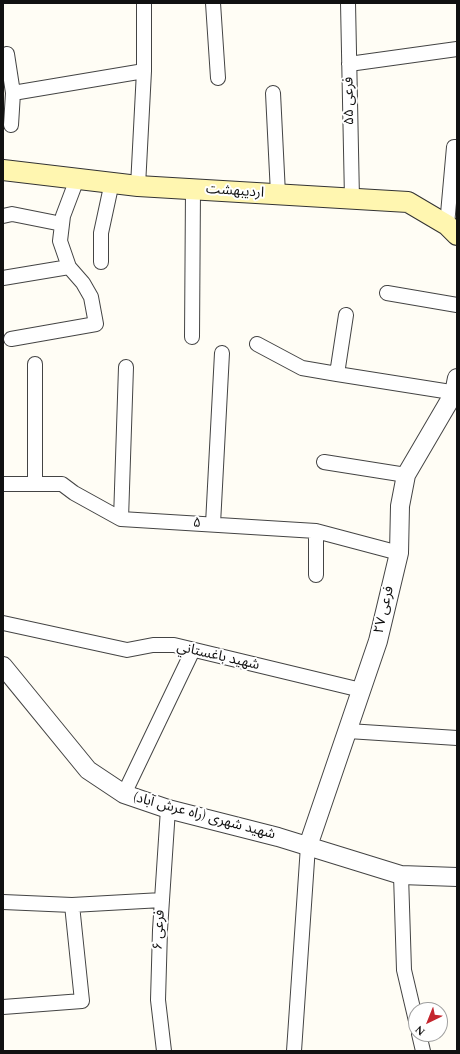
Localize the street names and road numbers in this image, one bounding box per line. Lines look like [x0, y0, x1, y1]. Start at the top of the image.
street label: فرعی ۵۵ [341, 77, 359, 125]
street label: اردیبهشت [205, 182, 265, 202]
street label: ۵ [193, 515, 201, 533]
street label: فرعی ۲۷ [371, 585, 399, 635]
street label: شهيد باغستاني [175, 639, 261, 675]
street label: شهید شهری (راه عرش آباد) [131, 790, 277, 844]
street label: فرعی ۶ [151, 909, 169, 951]

